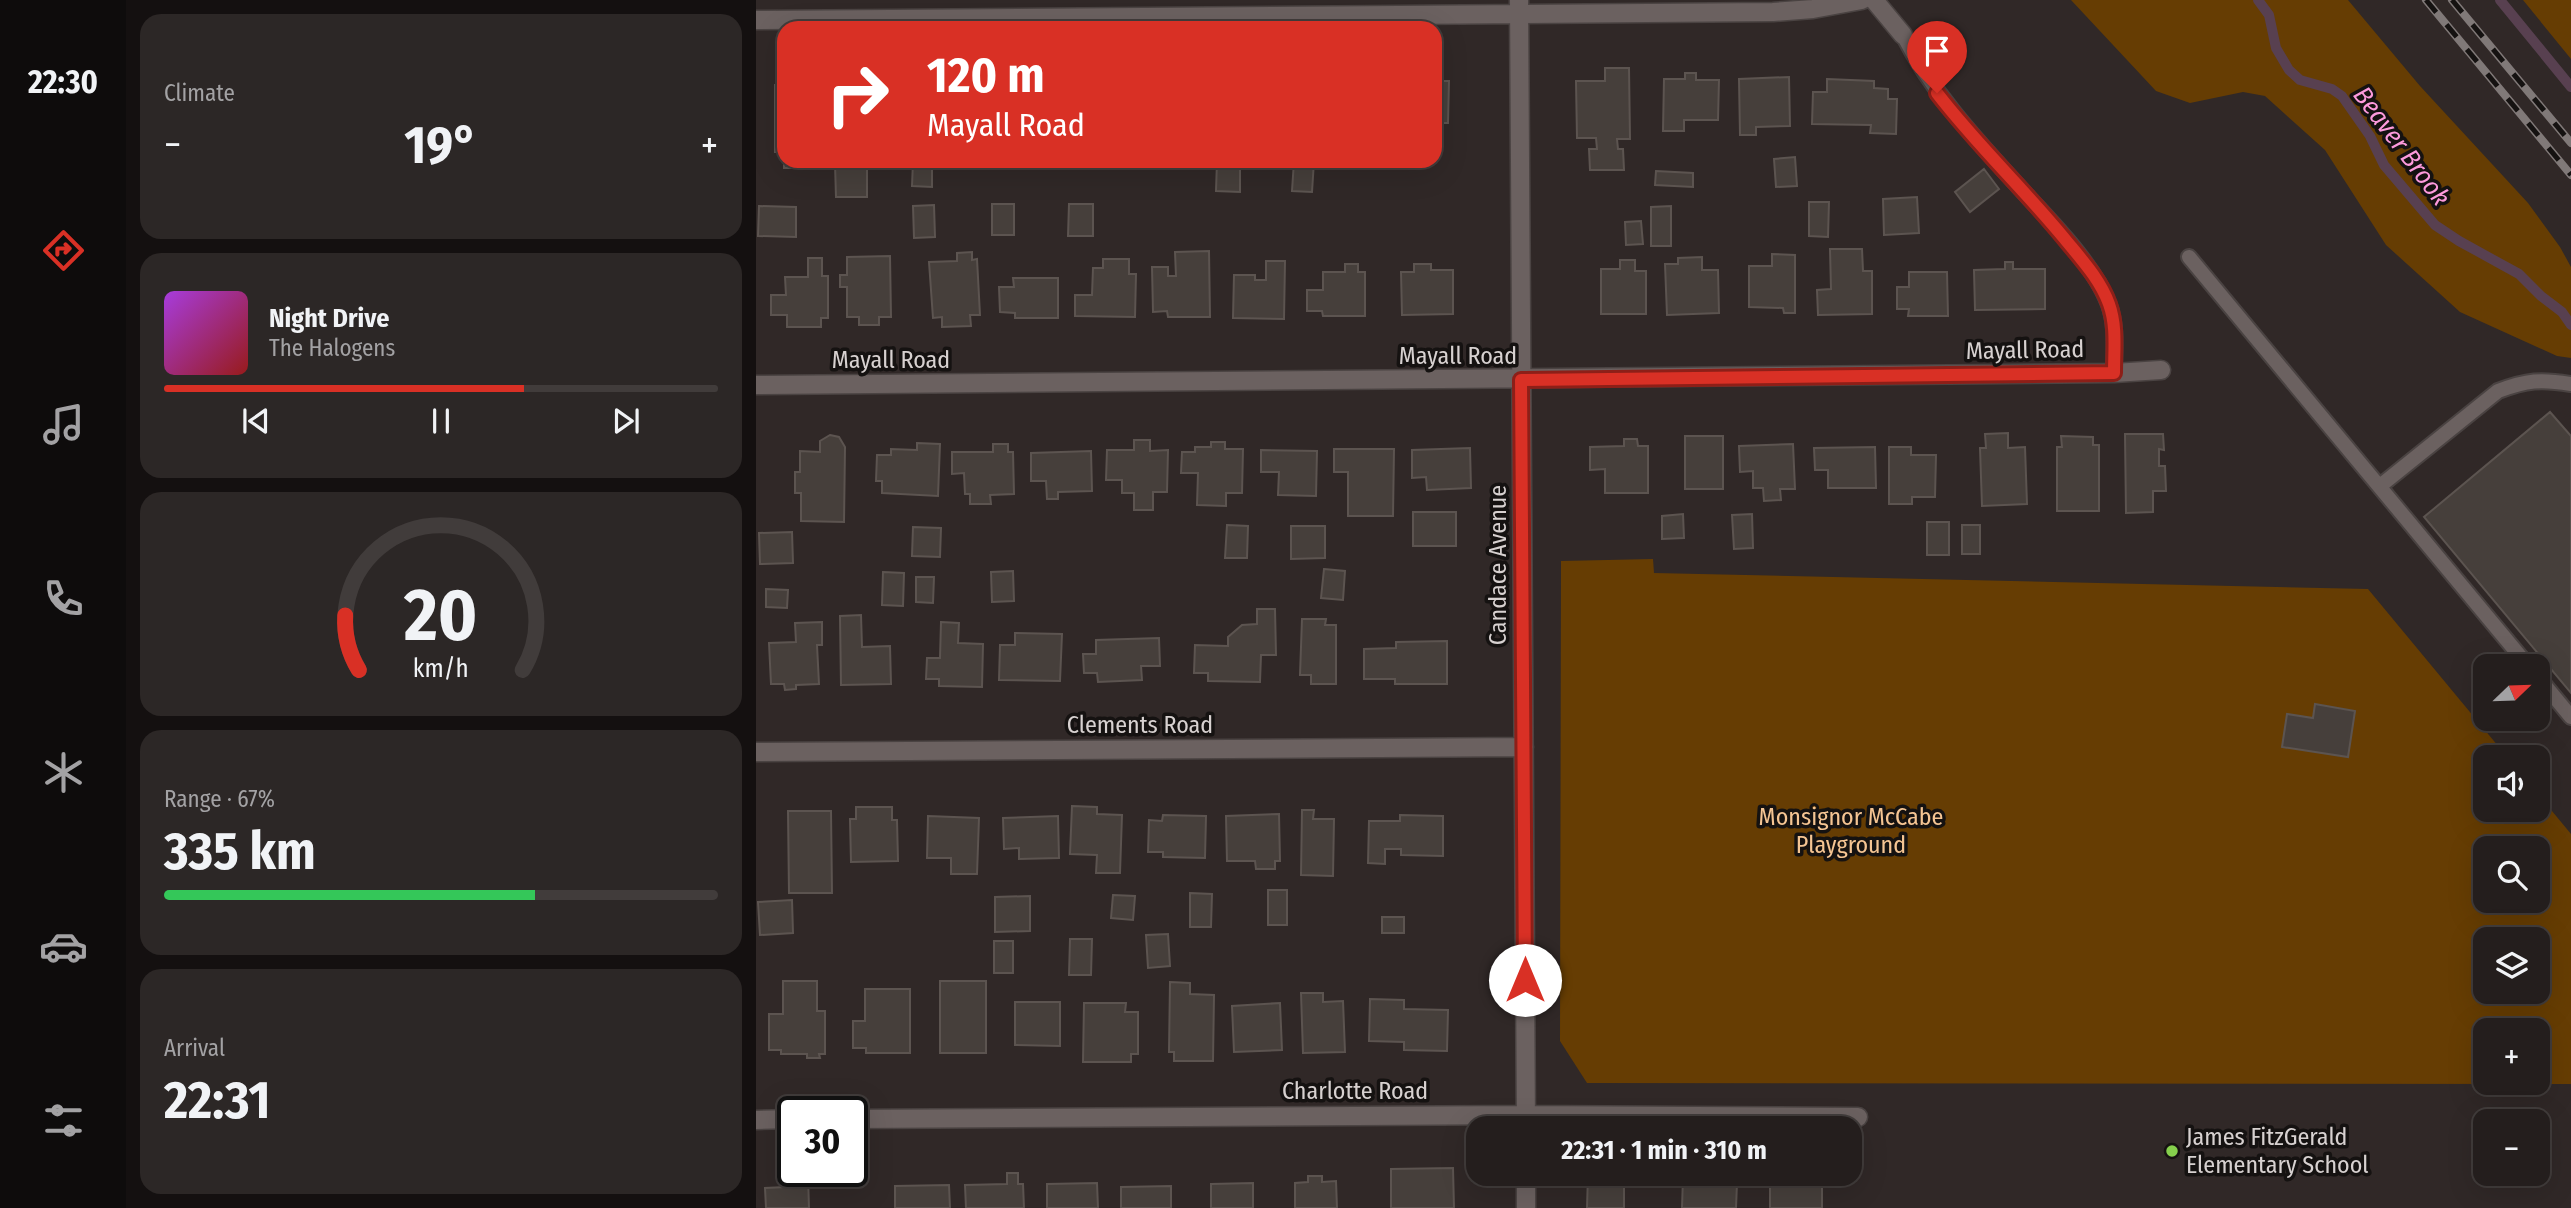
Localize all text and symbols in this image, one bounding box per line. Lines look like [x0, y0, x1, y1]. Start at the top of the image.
pin [1907, 21, 1967, 93]
icon: arrive [1918, 32, 1956, 70]
text: 120 m [927, 46, 1045, 105]
icon: right [812, 49, 903, 140]
text: 22:30 [28, 63, 98, 101]
text: Climate [164, 79, 235, 107]
water label: Beaver Brook [2347, 81, 2457, 212]
text: Mayall Road [927, 106, 1085, 144]
text: 19° [404, 114, 478, 177]
text: − [164, 122, 181, 168]
text: + [701, 122, 718, 168]
icon: directions [39, 226, 88, 275]
text: Night Drive [269, 303, 389, 334]
text: The Halogens [269, 334, 395, 362]
street label: Mayall Road [1966, 335, 2084, 365]
street label: Mayall Road [1399, 342, 1517, 370]
street label: Mayall Road [832, 346, 950, 374]
icon: music [39, 400, 88, 449]
icon: previous [237, 402, 275, 440]
icon: pause [422, 402, 460, 440]
icon: next [607, 402, 645, 440]
street label: Candace Avenue [1484, 485, 1512, 645]
text: 20 [403, 572, 478, 659]
icon: phone [39, 574, 88, 623]
text: km/h [413, 654, 469, 684]
north arrow [2473, 654, 2550, 732]
map controls [2473, 654, 2550, 1186]
street label: Clements Road [1067, 711, 1213, 739]
button: sound [2473, 745, 2550, 822]
icon: climate [39, 748, 88, 797]
text: Range · 67% [164, 785, 275, 813]
park label: Monsignor McCabe Playground [1759, 803, 1943, 859]
text: 335 km [164, 820, 316, 883]
button: search [2473, 836, 2550, 913]
icon: car [39, 922, 88, 971]
button: layers [2473, 927, 2550, 1004]
position arrow [1488, 943, 1562, 1017]
button: + [2473, 1018, 2550, 1095]
text: Arrival [164, 1034, 225, 1062]
text: 22:31 [164, 1069, 270, 1132]
street label: Charlotte Road [1282, 1077, 1428, 1105]
icon: filters [39, 1096, 88, 1145]
speed limit sign: 30 [777, 1096, 868, 1187]
button: − [2473, 1109, 2550, 1186]
place label: James FitzGerald Elementary School [2186, 1123, 2369, 1179]
text: 22:31 · 1 min · 310 m [1561, 1135, 1767, 1166]
marker: James FitzGerald Elementary School [2164, 1143, 2180, 1159]

